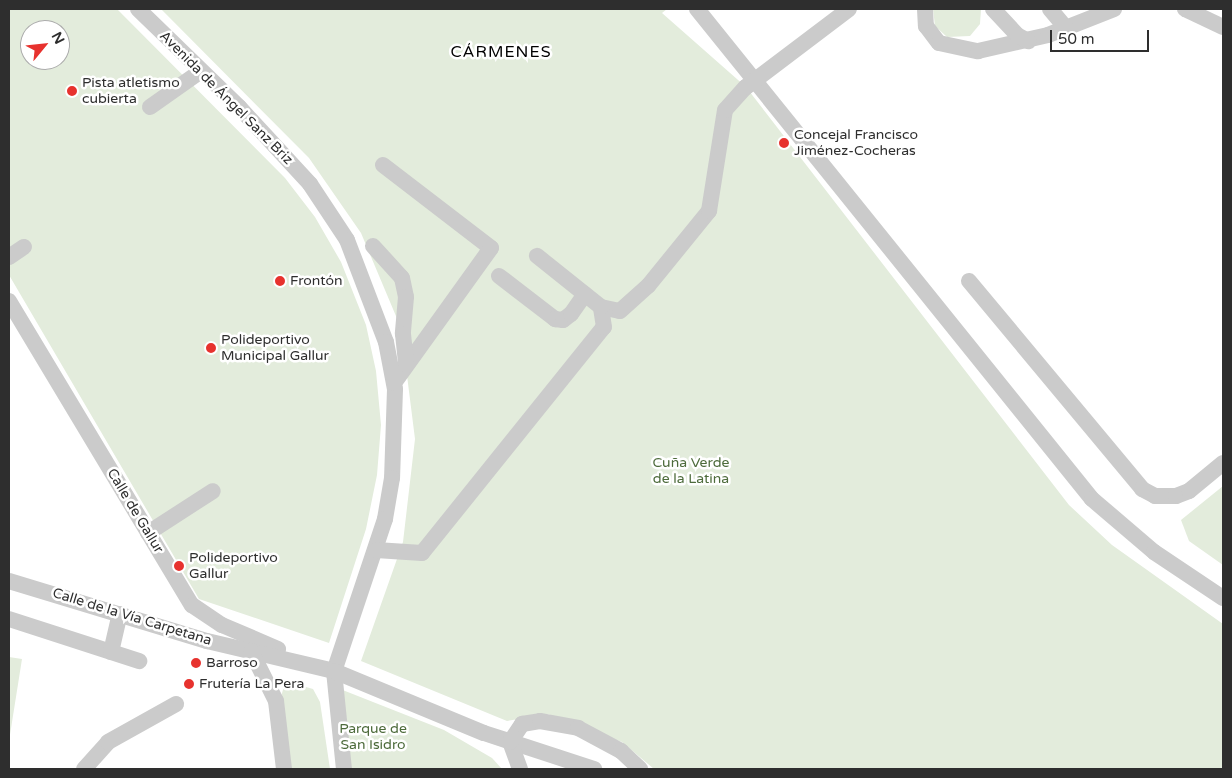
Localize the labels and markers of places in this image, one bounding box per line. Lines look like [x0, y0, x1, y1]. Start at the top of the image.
place label: Pista atletismo cubierta [82, 75, 180, 108]
marker: Pista atletismo cubierta [66, 85, 78, 97]
place label: Concejal Francisco Jiménez-Cocheras [794, 127, 918, 160]
marker: Concejal Francisco Jiménez-Cocheras [778, 137, 790, 149]
place label: Frontón [290, 273, 342, 289]
marker: Frontón [274, 275, 286, 287]
place label: Polideportivo Municipal Gallur [221, 332, 329, 364]
marker: Polideportivo Municipal Gallur [205, 342, 217, 354]
place label: Polideportivo Gallur [189, 550, 278, 582]
marker: Polideportivo Gallur [173, 560, 185, 572]
place label: Barroso [206, 655, 258, 671]
marker: Barroso [190, 657, 202, 669]
place label: Frutería La Pera [199, 676, 304, 692]
marker: Frutería La Pera [183, 678, 195, 690]

